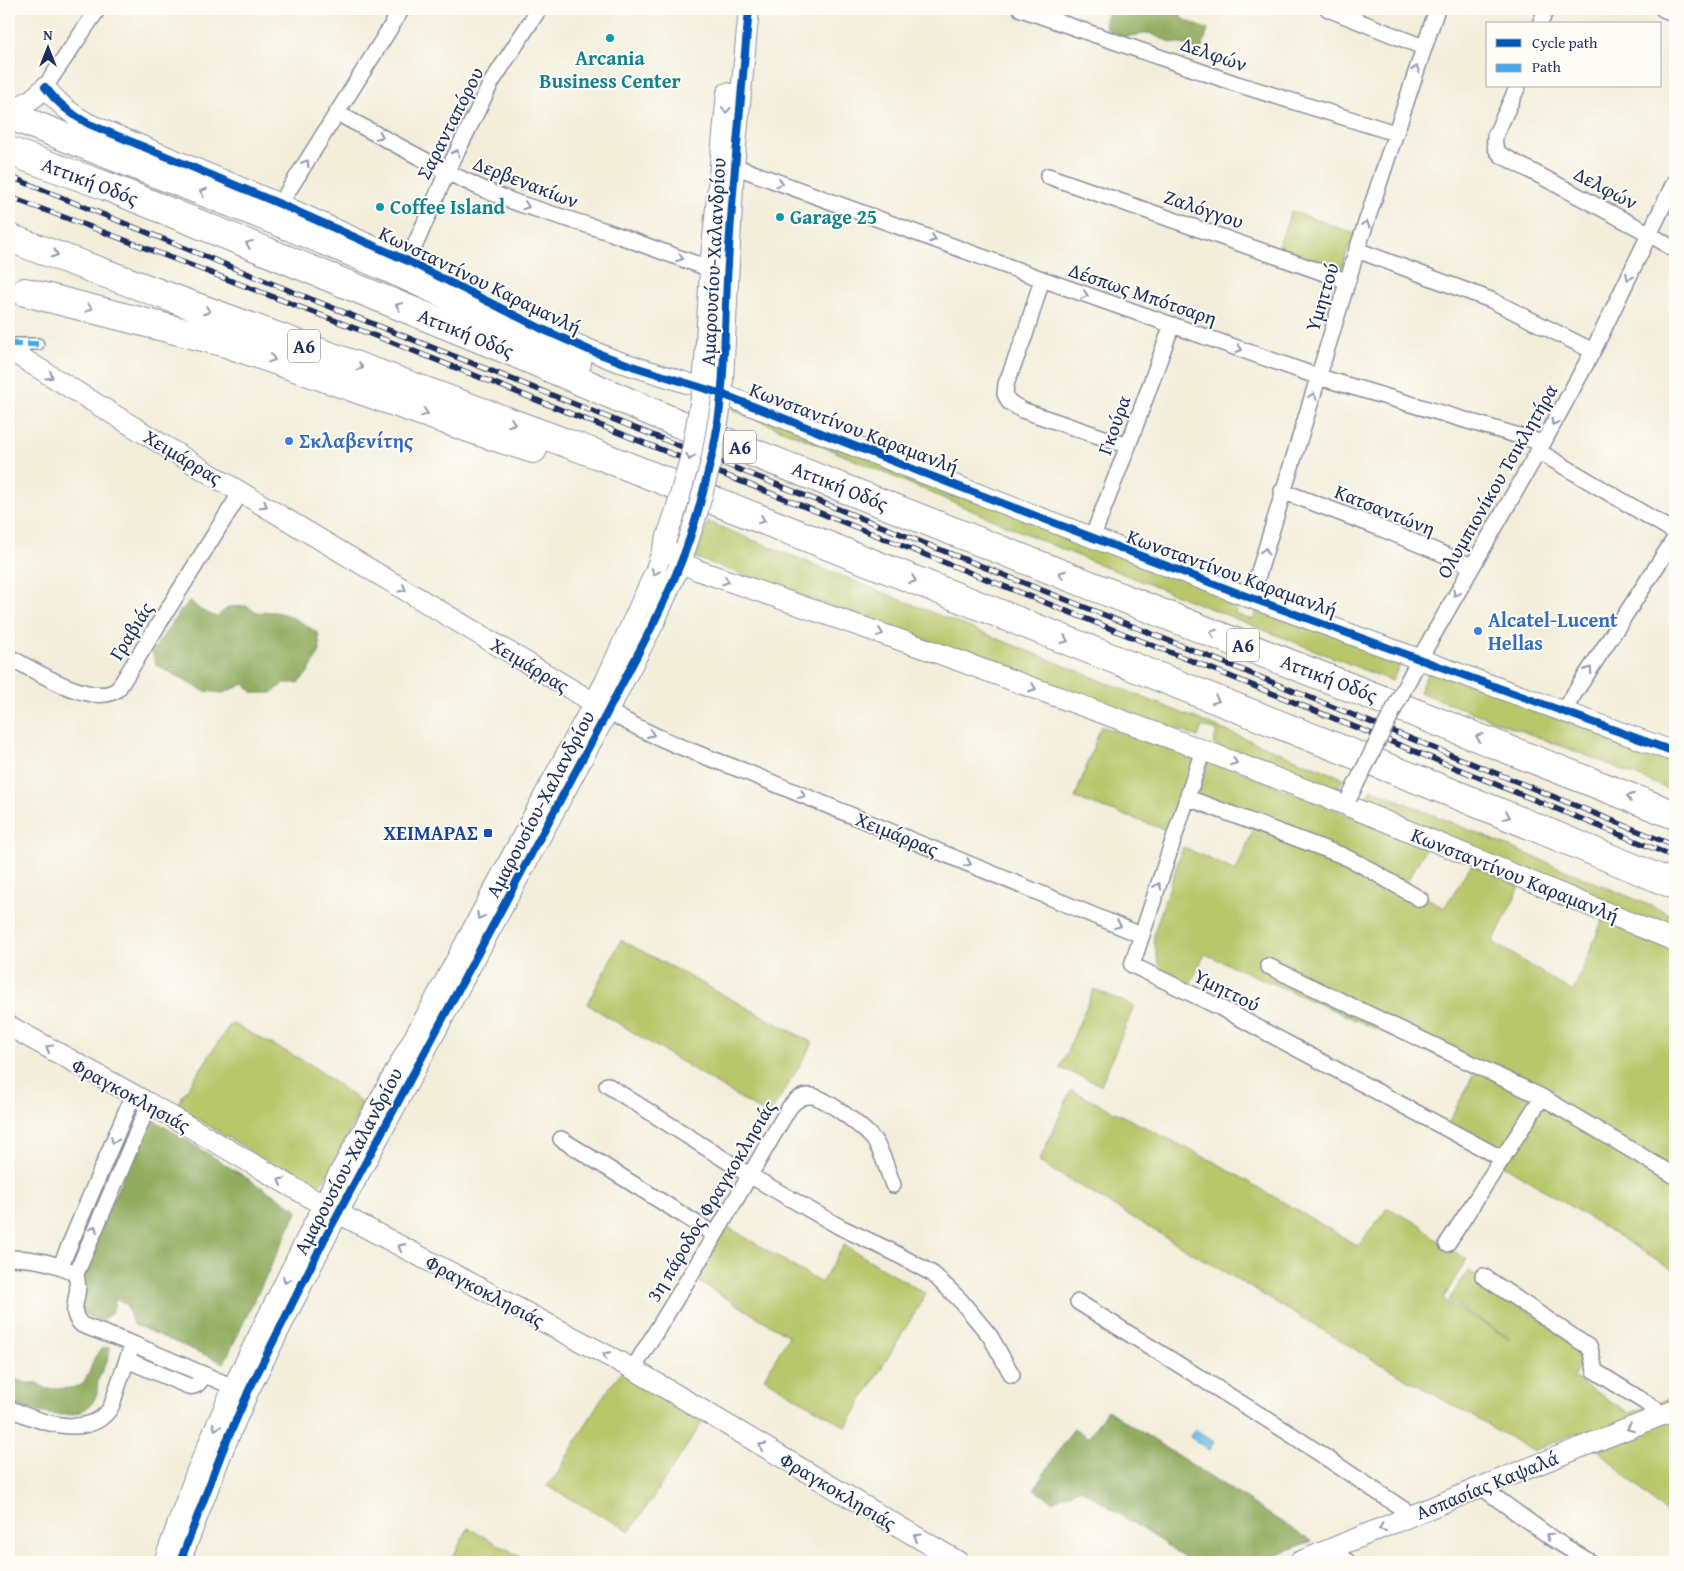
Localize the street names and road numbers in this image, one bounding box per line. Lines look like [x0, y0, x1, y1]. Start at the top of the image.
street label: Δελφών [1177, 29, 1251, 78]
street label: Σαρανταπόρου [409, 61, 490, 184]
street label: Δερβενακίων [469, 148, 583, 215]
street label: Αττική Οδός [38, 149, 143, 212]
street label: Αμαρουσίου-Χαλανδρίου [693, 157, 732, 367]
street label: Δελφών [1569, 159, 1643, 216]
street label: Ζαλόγγου [1161, 181, 1248, 236]
street label: Κωνσταντίνου Καραμανλή [374, 218, 586, 341]
street label: Δέσπως Μπότσαρη [1065, 255, 1221, 332]
street label: Υμηττού [1297, 259, 1346, 336]
street label: Αττική Οδός [414, 300, 519, 365]
road number: Α6 [288, 330, 320, 362]
street label: Κωνσταντίνου Καραμανλή [746, 374, 963, 481]
street label: Ολυμπιονίκου Τσικλητήρα [1429, 378, 1564, 583]
street label: Γκούρα [1089, 391, 1138, 459]
street label: Χειμάρρας [138, 422, 229, 492]
road number: Α6 [724, 431, 756, 464]
street label: Αττική Οδός [788, 453, 893, 518]
street label: Κατσαντώνη [1331, 476, 1440, 543]
street label: Κωνσταντίνου Καραμανλή [1123, 521, 1341, 624]
street label: Γραβιάς [101, 595, 160, 666]
road number: Α6 [1227, 628, 1259, 662]
street label: Χειμάρρας [485, 630, 576, 700]
street label: Αττική Οδός [1277, 646, 1382, 709]
street label: Αμαρουσίου-Χαλανδρίου [478, 705, 601, 903]
street label: Χειμάρρας [851, 804, 944, 864]
street label: Κωνσταντίνου Καραμανλή [1407, 820, 1623, 929]
street label: Υμηττού [1188, 960, 1265, 1019]
street label: Φραγκοκλησιάς [67, 1050, 196, 1139]
street label: Αμαρουσίου-Χαλανδρίου [286, 1062, 409, 1260]
street label: 3η πάροδος Φραγκοκλησιάς [639, 1094, 783, 1307]
street label: Φραγκοκλησιάς [420, 1247, 551, 1334]
street label: Ασπασίας Καψαλά [1411, 1443, 1563, 1526]
street label: Φραγκοκλησιάς [774, 1444, 903, 1537]

